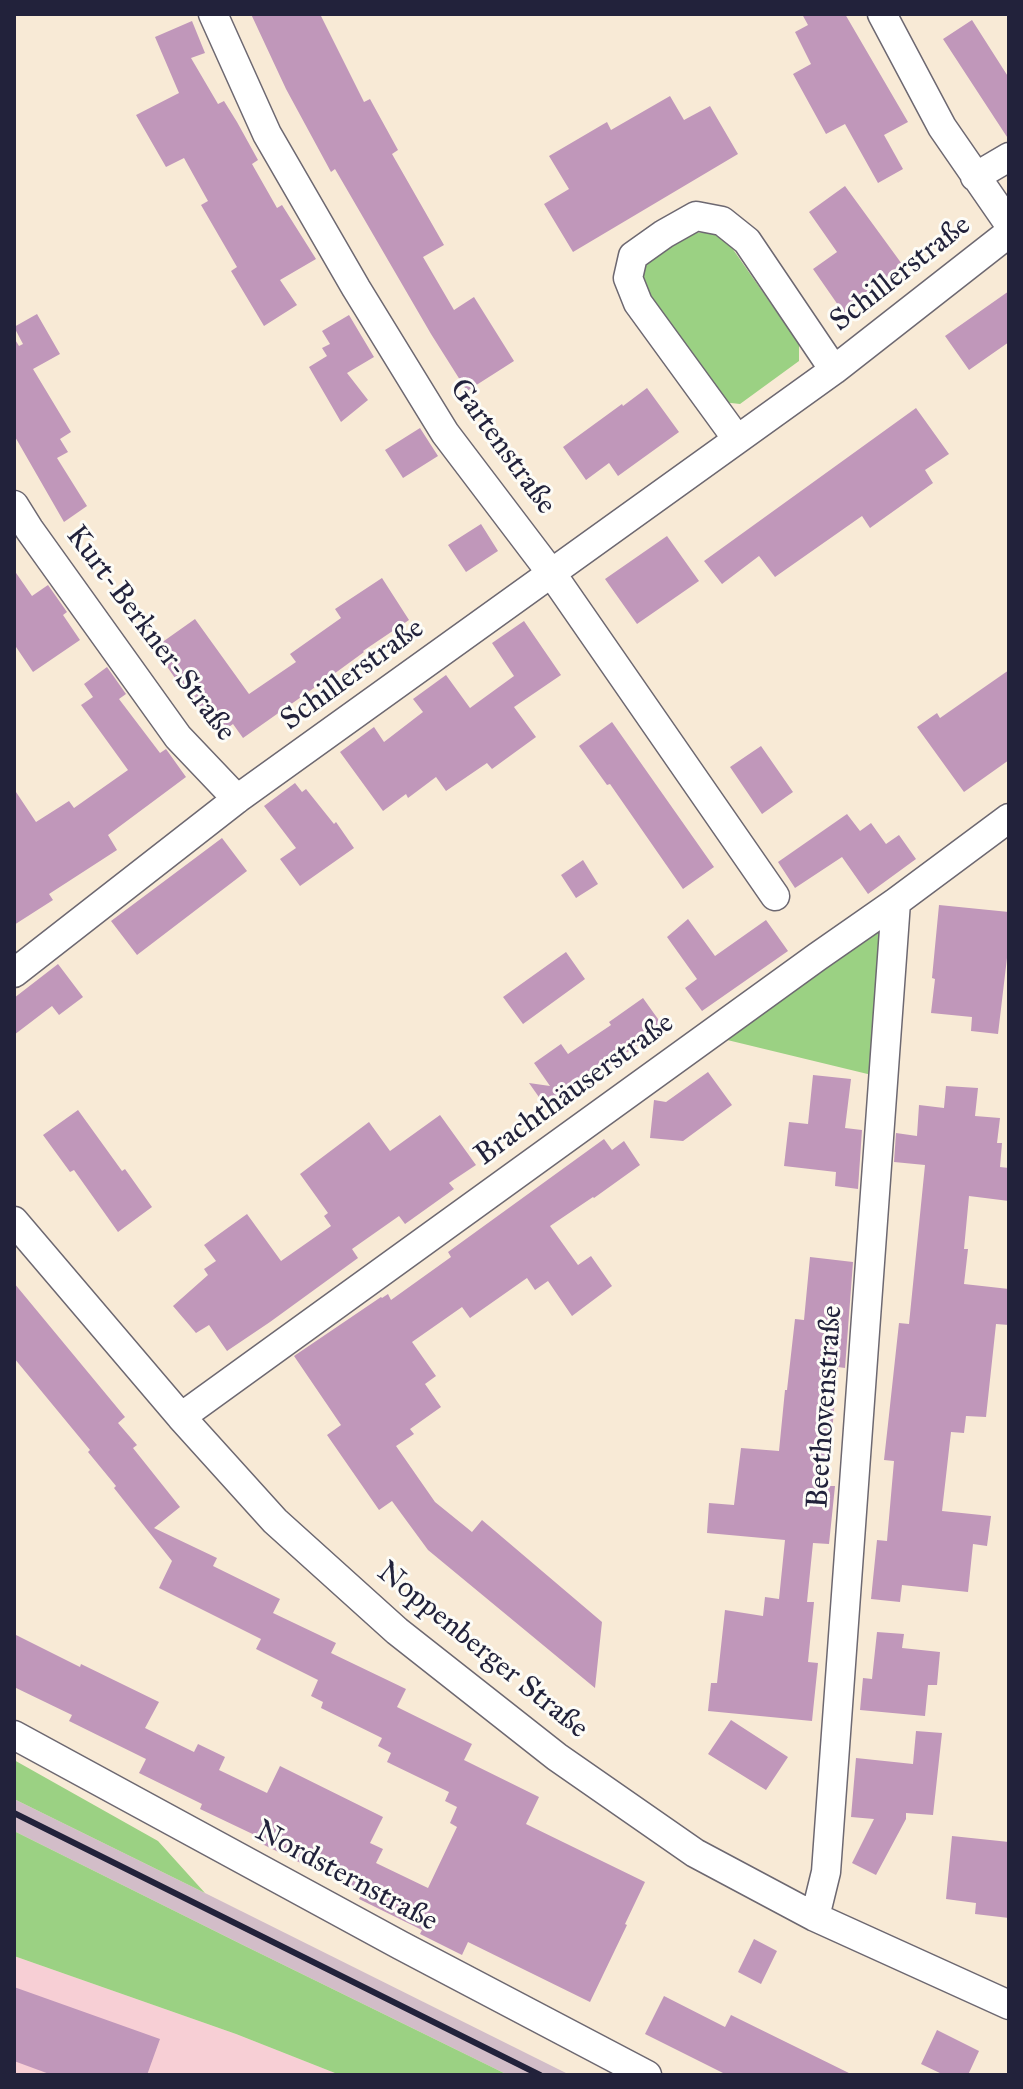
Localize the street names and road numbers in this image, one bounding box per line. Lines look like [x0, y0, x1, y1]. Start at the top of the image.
street label: Schillerstraße [824, 208, 978, 340]
street label: Gartenstraße [441, 372, 563, 522]
street label: Kurt-Berkner-Straße [57, 519, 243, 749]
street label: Schillerstraße [274, 611, 432, 739]
street label: Brachthäuserstraße [469, 1006, 681, 1174]
street label: Beethovenstraße [801, 1304, 851, 1510]
street label: Noppenberger Straße [369, 1555, 595, 1747]
street label: Nordsternstraße [249, 1814, 443, 1940]

